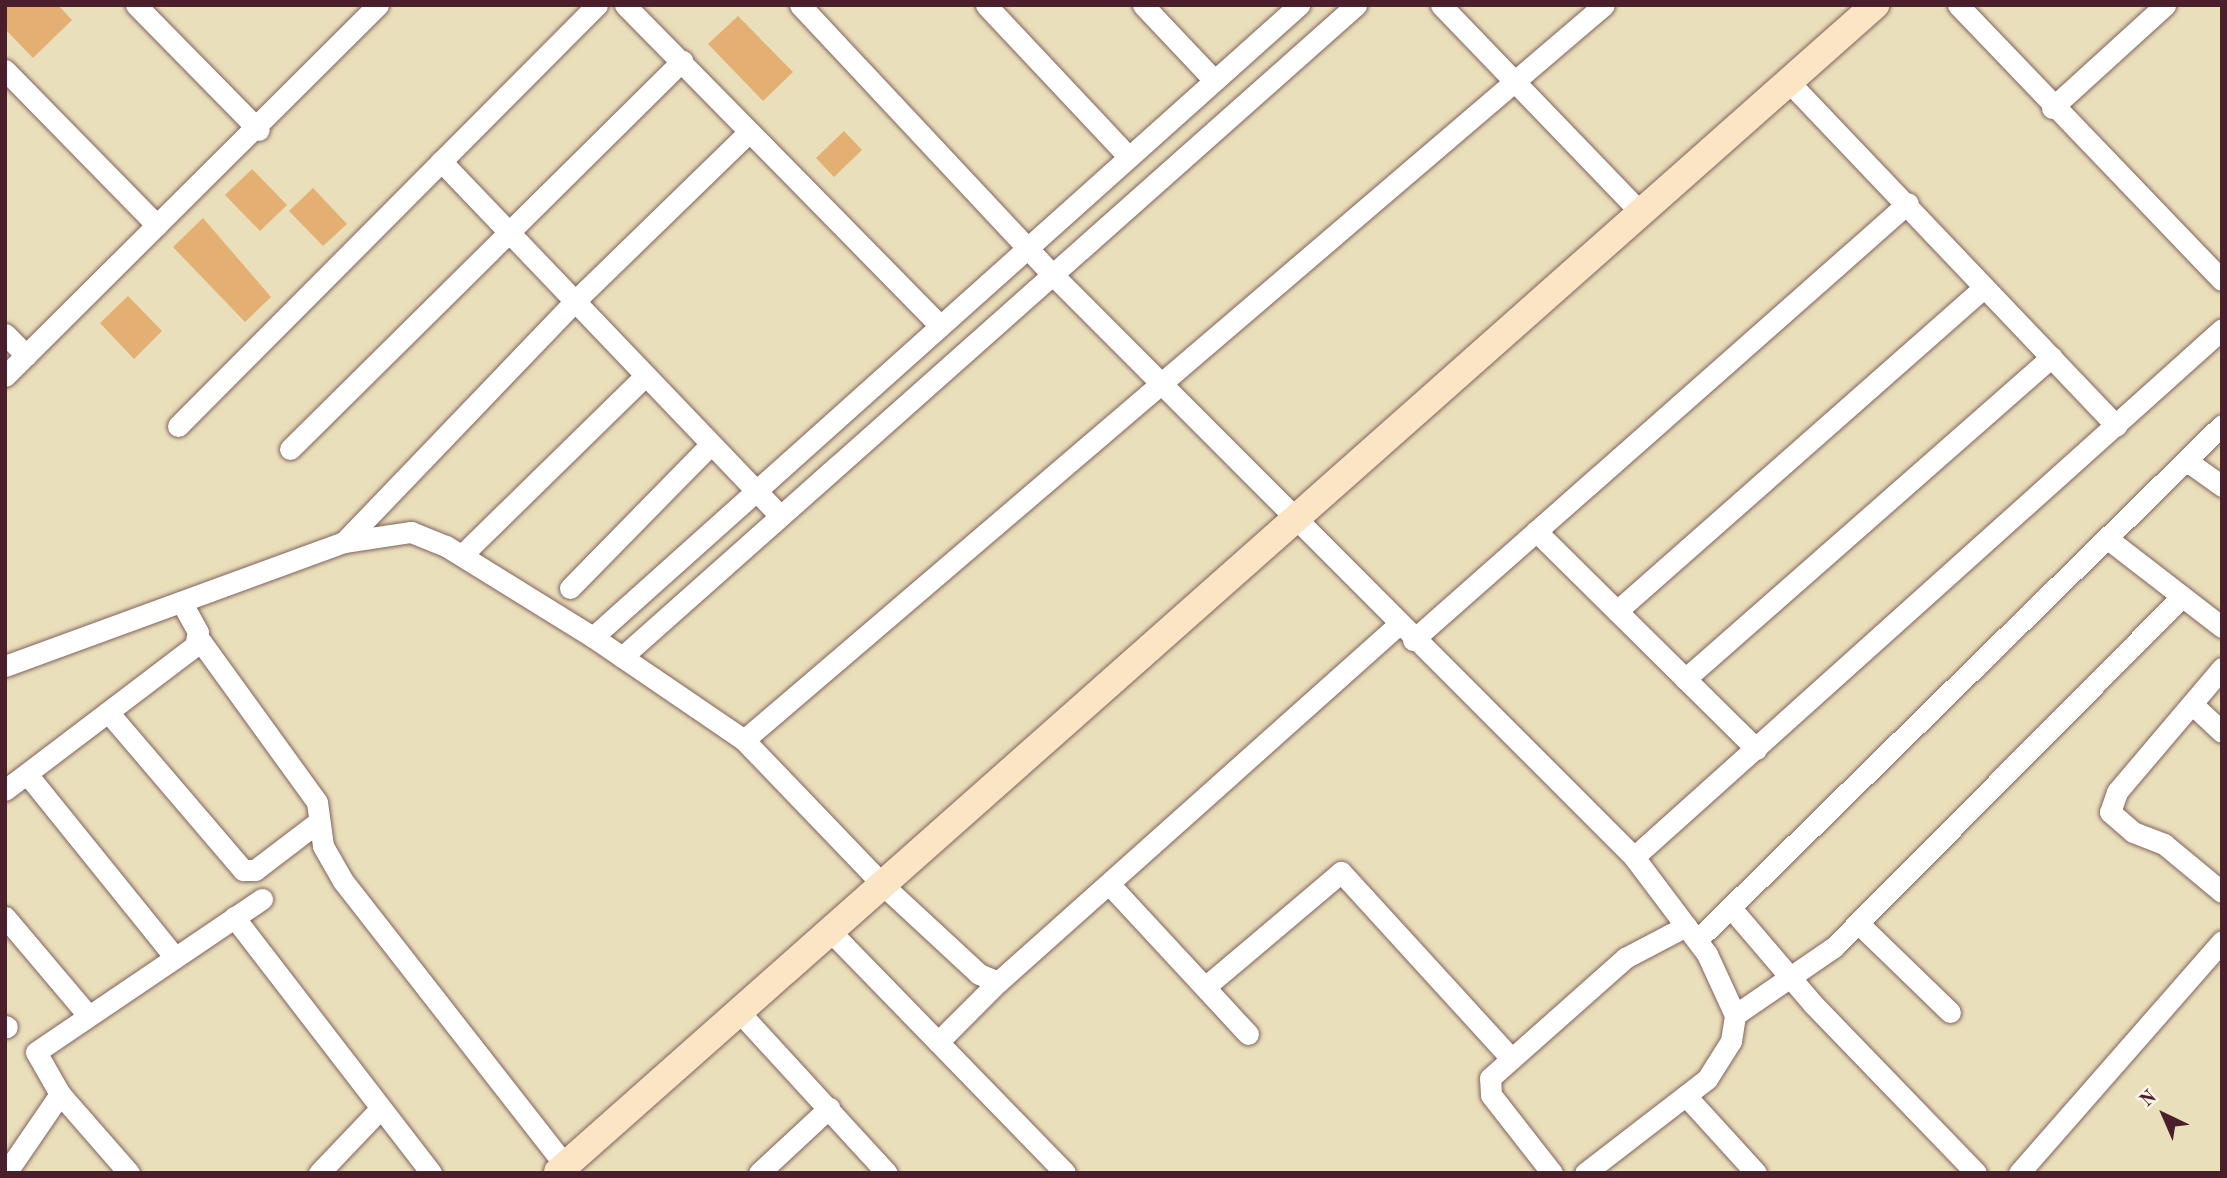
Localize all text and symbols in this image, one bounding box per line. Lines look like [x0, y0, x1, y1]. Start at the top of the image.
north arrow [2129, 1080, 2199, 1150]
text: N [2137, 1088, 2161, 1111]

